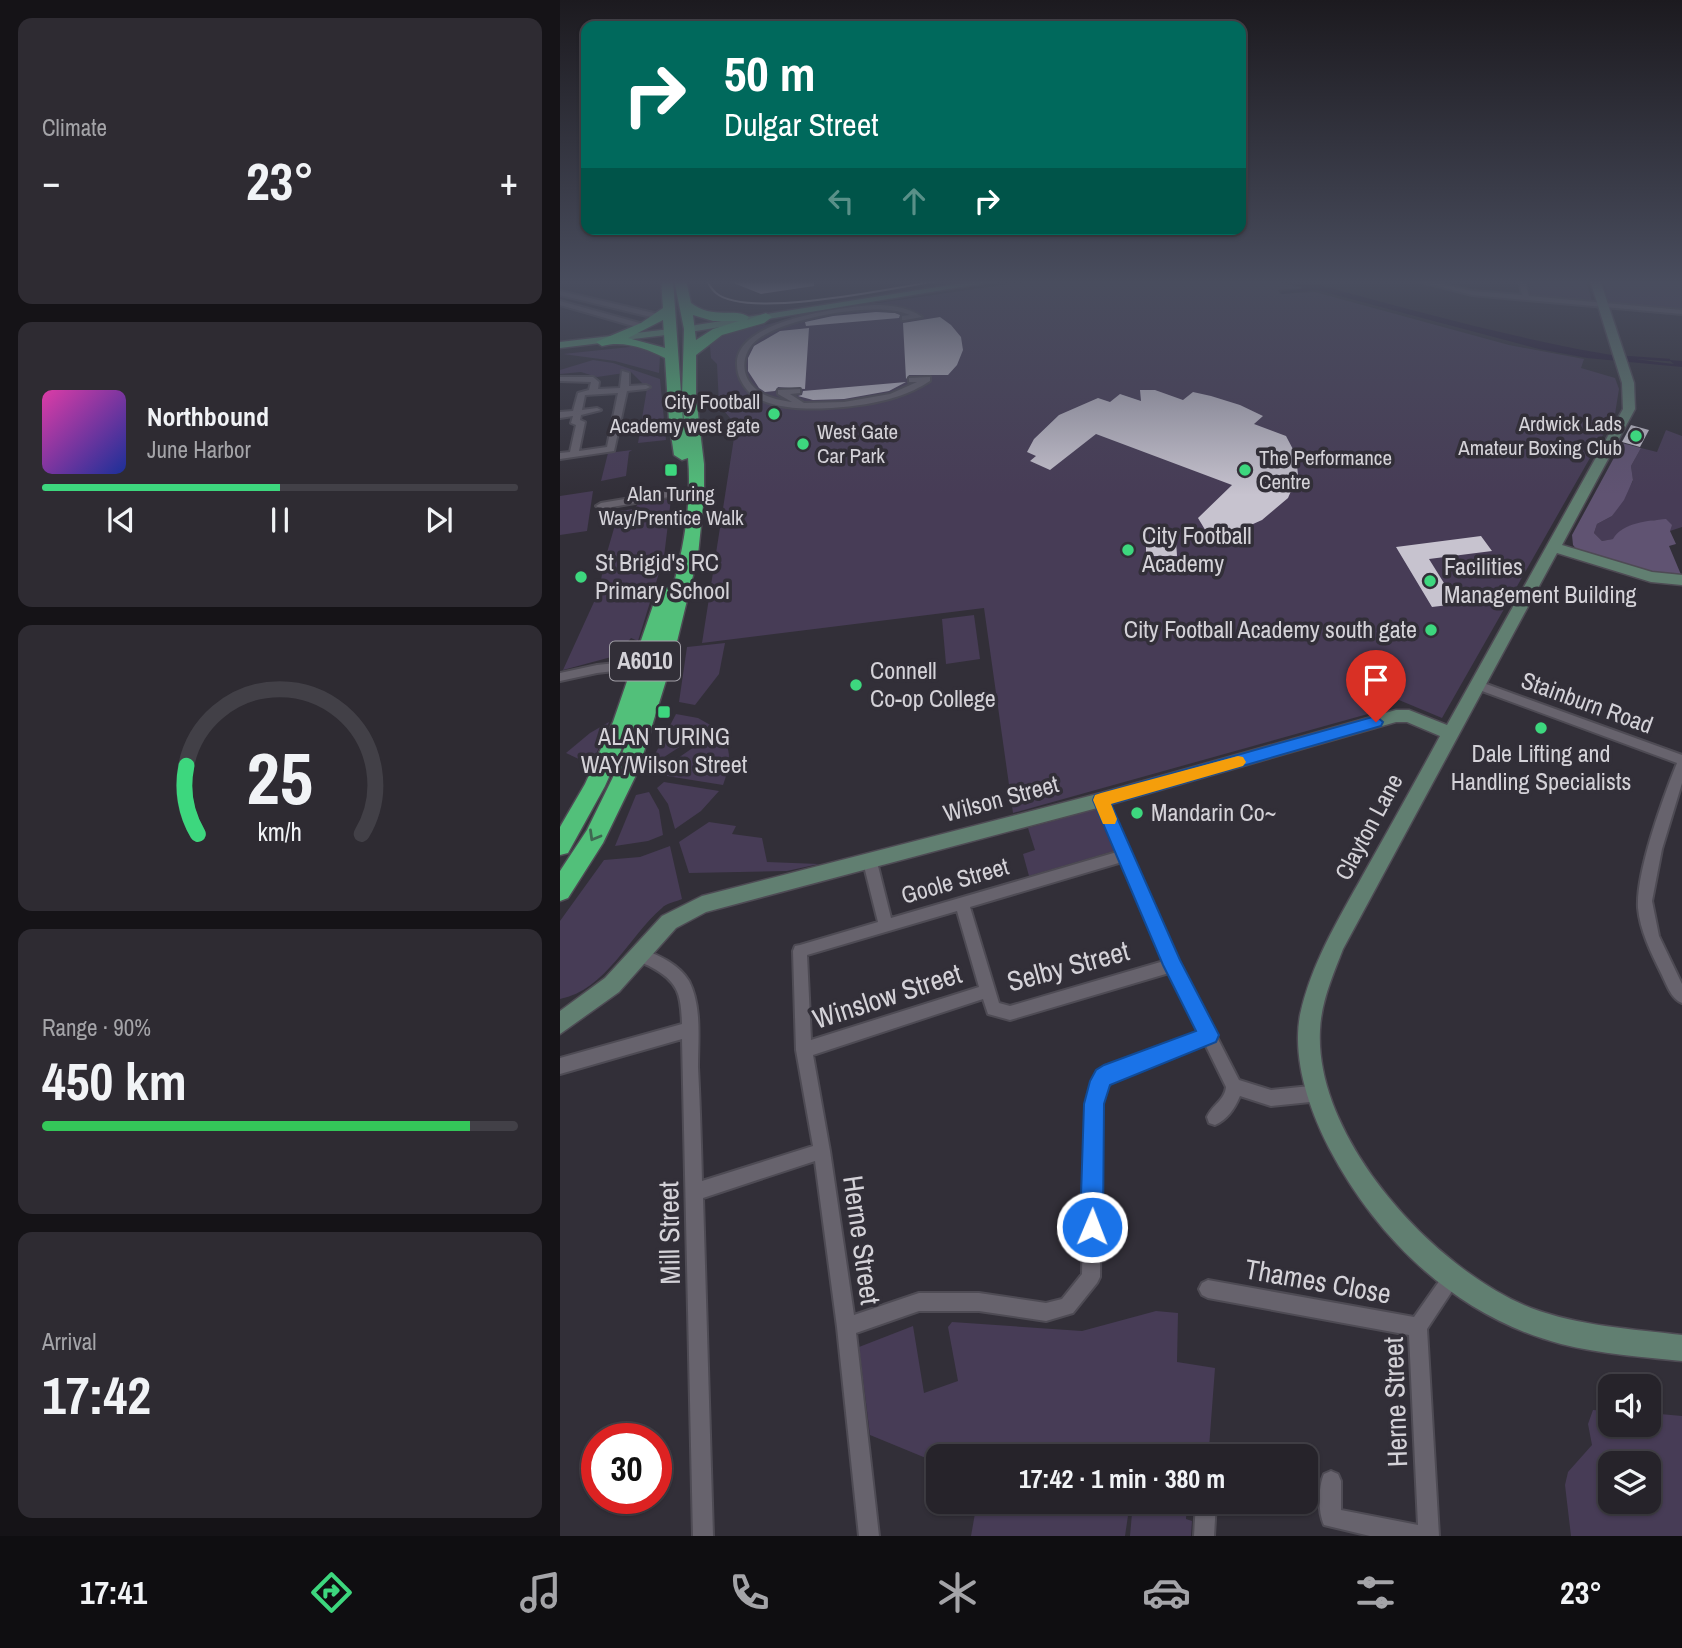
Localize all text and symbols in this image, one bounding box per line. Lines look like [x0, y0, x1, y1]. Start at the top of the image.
text: 50 m [724, 40, 816, 106]
icon: right [609, 49, 700, 140]
text: Dulgar Street [724, 103, 879, 146]
text: Climate [42, 112, 107, 143]
text: 23° [246, 146, 314, 216]
text: − [42, 156, 60, 207]
text: + [500, 156, 518, 207]
icon: left [822, 182, 860, 220]
icon: ahead [895, 182, 933, 220]
icon: right [968, 182, 1006, 220]
place label: City Football Academy west gate [609, 387, 760, 440]
text: Northbound [147, 399, 269, 434]
marker: City Football Academy west gate [766, 406, 782, 422]
place label: Ardwick Lads Amateur Boxing Club [1457, 409, 1622, 462]
place label: West Gate Car Park [817, 417, 898, 470]
marker: Ardwick Lads Amateur Boxing Club [1628, 428, 1644, 444]
text: June Harbor [147, 434, 251, 465]
marker: West Gate Car Park [795, 436, 811, 452]
place label: The Performance Centre [1259, 443, 1392, 496]
marker: Alan Turing Way/Prentice Walk [663, 462, 679, 478]
marker: The Performance Centre [1237, 462, 1253, 478]
place label: Alan Turing Way/Prentice Walk [598, 479, 744, 532]
icon: previous [102, 501, 140, 539]
icon: pause [261, 501, 299, 539]
icon: next [420, 501, 458, 539]
place label: City Football Academy [1141, 519, 1252, 579]
marker: City Football Academy [1120, 542, 1136, 558]
place label: St Brigid's RC Primary School [595, 546, 730, 606]
place label: Facilities Management Building [1444, 550, 1637, 610]
marker: St Brigid's RC Primary School [573, 569, 589, 585]
marker: Facilities Management Building [1422, 573, 1438, 589]
place label: City Football Academy south gate [1124, 613, 1417, 645]
marker: City Football Academy south gate [1423, 622, 1439, 638]
road number: A6010 [610, 642, 680, 680]
pin [1346, 650, 1406, 722]
place label: Connell Co-op College [870, 654, 996, 714]
icon: arrive [1357, 661, 1395, 699]
street label: Stainburn Road [1517, 663, 1658, 741]
marker: Connell Co-op College [848, 677, 864, 693]
marker: ALAN TURING WAY/Wilson Street [656, 704, 672, 720]
place label: ALAN TURING WAY/Wilson Street [581, 720, 748, 780]
marker: Dale Lifting and Handling Specialists [1533, 720, 1549, 736]
text: 25 [247, 729, 313, 827]
place label: Dale Lifting and Handling Specialists [1451, 737, 1631, 797]
street label: Wilson Street [940, 767, 1062, 829]
street label: Clayton Lane [1327, 768, 1409, 885]
place label: Mandarin Co~ [1151, 796, 1276, 828]
marker: Mandarin Co~ [1129, 805, 1145, 821]
text: km/h [258, 815, 302, 849]
one-way arrow [590, 828, 603, 841]
street label: Goole Street [897, 849, 1013, 911]
street label: Selby Street [1003, 931, 1133, 1001]
street label: Winslow Street [808, 954, 966, 1038]
text: Range · 90% [42, 1012, 151, 1043]
text: 450 km [42, 1046, 187, 1116]
street label: Herne Street [834, 1173, 890, 1307]
street label: Mill Street [649, 1181, 689, 1285]
position arrow [1055, 1190, 1129, 1264]
street label: Thames Close [1242, 1249, 1394, 1313]
text: Arrival [42, 1326, 97, 1357]
street label: Herne Street [1374, 1336, 1416, 1468]
text: 17:42 [42, 1360, 151, 1430]
map controls [1598, 1374, 1661, 1514]
button: sound [1598, 1374, 1661, 1437]
speed limit sign: 30 [581, 1423, 672, 1514]
button: layers [1598, 1451, 1661, 1514]
text: 17:42 · 1 min · 380 m [1019, 1461, 1225, 1496]
icon: directions [307, 1568, 356, 1617]
icon: music [516, 1568, 565, 1617]
icon: phone [725, 1568, 774, 1617]
icon: climate [933, 1568, 982, 1617]
icon: car [1142, 1568, 1191, 1617]
icon: filters [1351, 1568, 1400, 1617]
text: 17:41 [80, 1571, 147, 1614]
text: 23° [1560, 1571, 1602, 1614]

